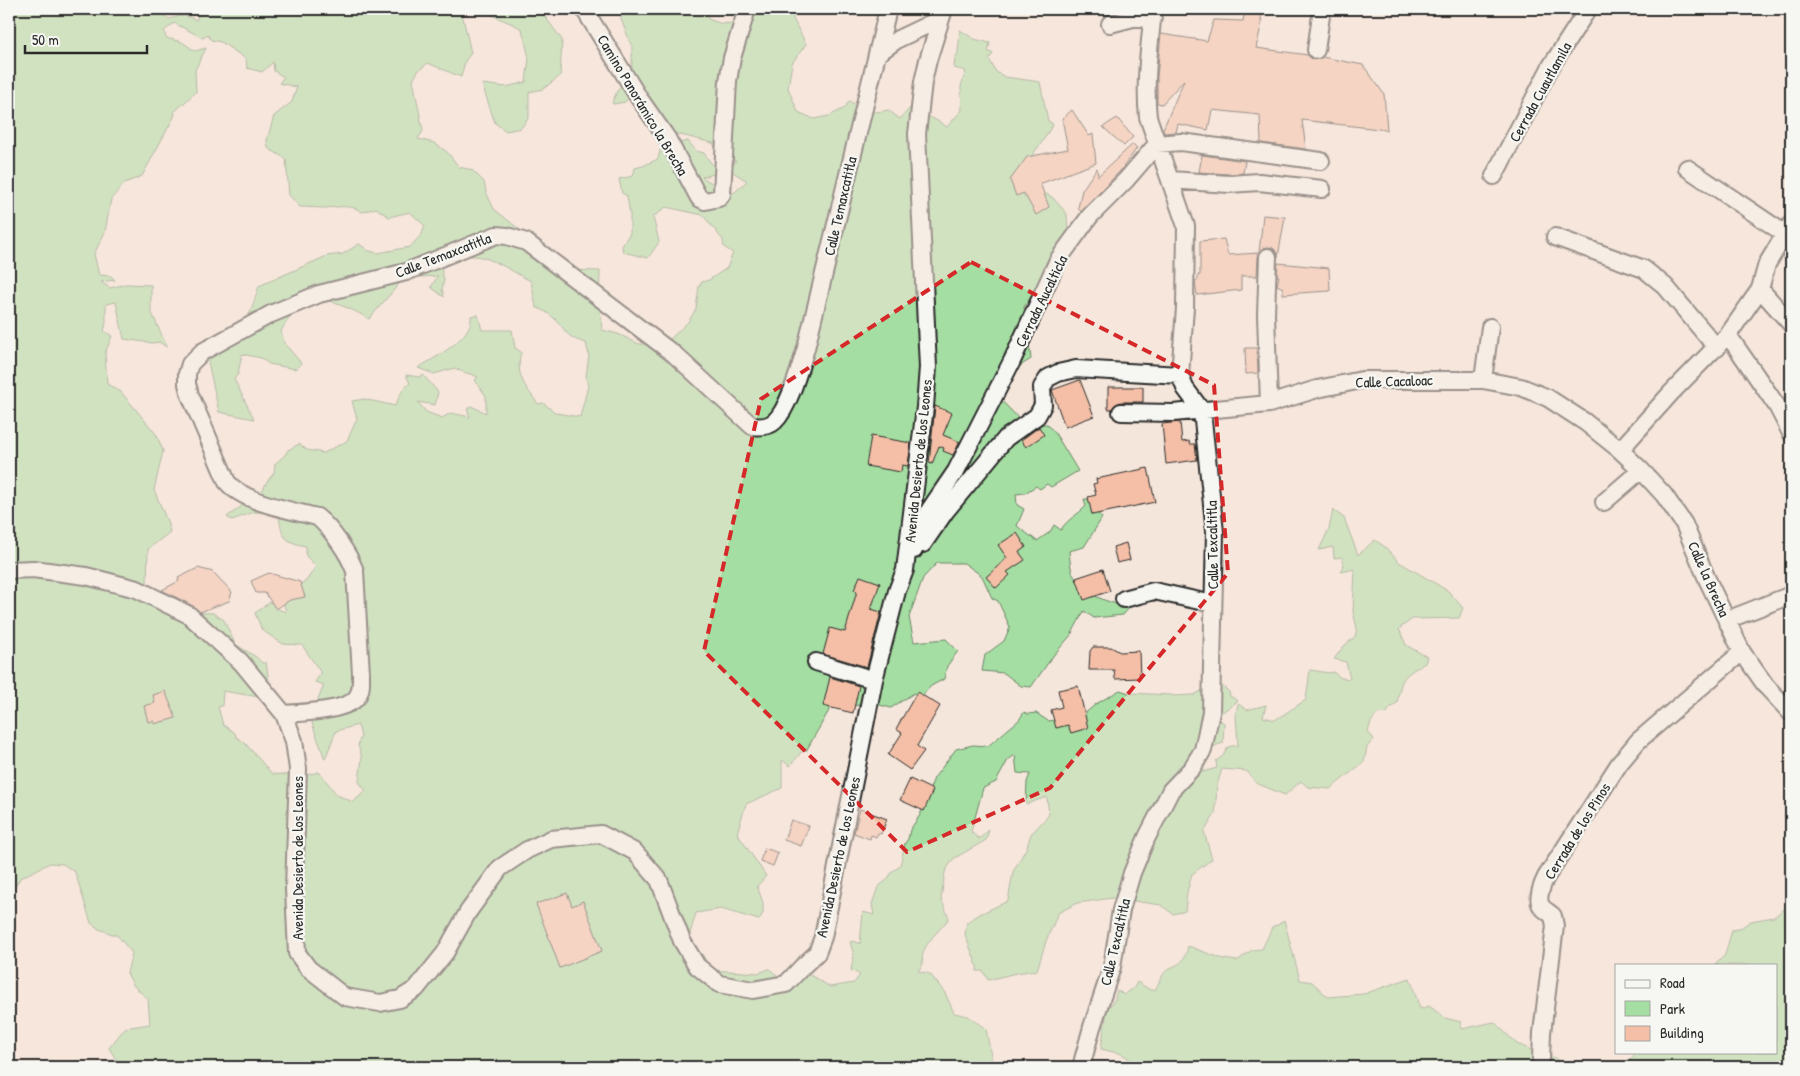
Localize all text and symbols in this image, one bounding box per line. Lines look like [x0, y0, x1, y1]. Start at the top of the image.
scale bar [25, 22, 148, 54]
text: 50 m [32, 29, 59, 50]
street label: Camino Panorámico la Brecha [593, 31, 694, 180]
street label: Cerrada Cuautlamila [1504, 38, 1576, 146]
street label: Calle Temaxcatitla [818, 154, 862, 258]
street label: Calle Temaxcatitla [392, 227, 494, 283]
street label: Cerrada Aucalticla [1010, 251, 1072, 351]
street label: Calle Cacaloac [1355, 369, 1433, 393]
street label: Avenida Desierto de los Leones [899, 378, 937, 544]
street label: Calle Texcaltitla [1201, 500, 1223, 590]
street label: Calle la Brecha [1683, 538, 1735, 620]
street label: Avenida Desierto de los Leones [811, 774, 865, 939]
street label: Avenida Desierto de los Leones [287, 776, 308, 940]
street label: Cerrada de los Pinos [1539, 778, 1615, 883]
street label: Calle Texcaltitla [1095, 896, 1135, 988]
legend [1615, 964, 1778, 1054]
text: Road [1660, 972, 1685, 993]
text: Park [1660, 998, 1685, 1019]
text: Building [1660, 1022, 1704, 1043]

